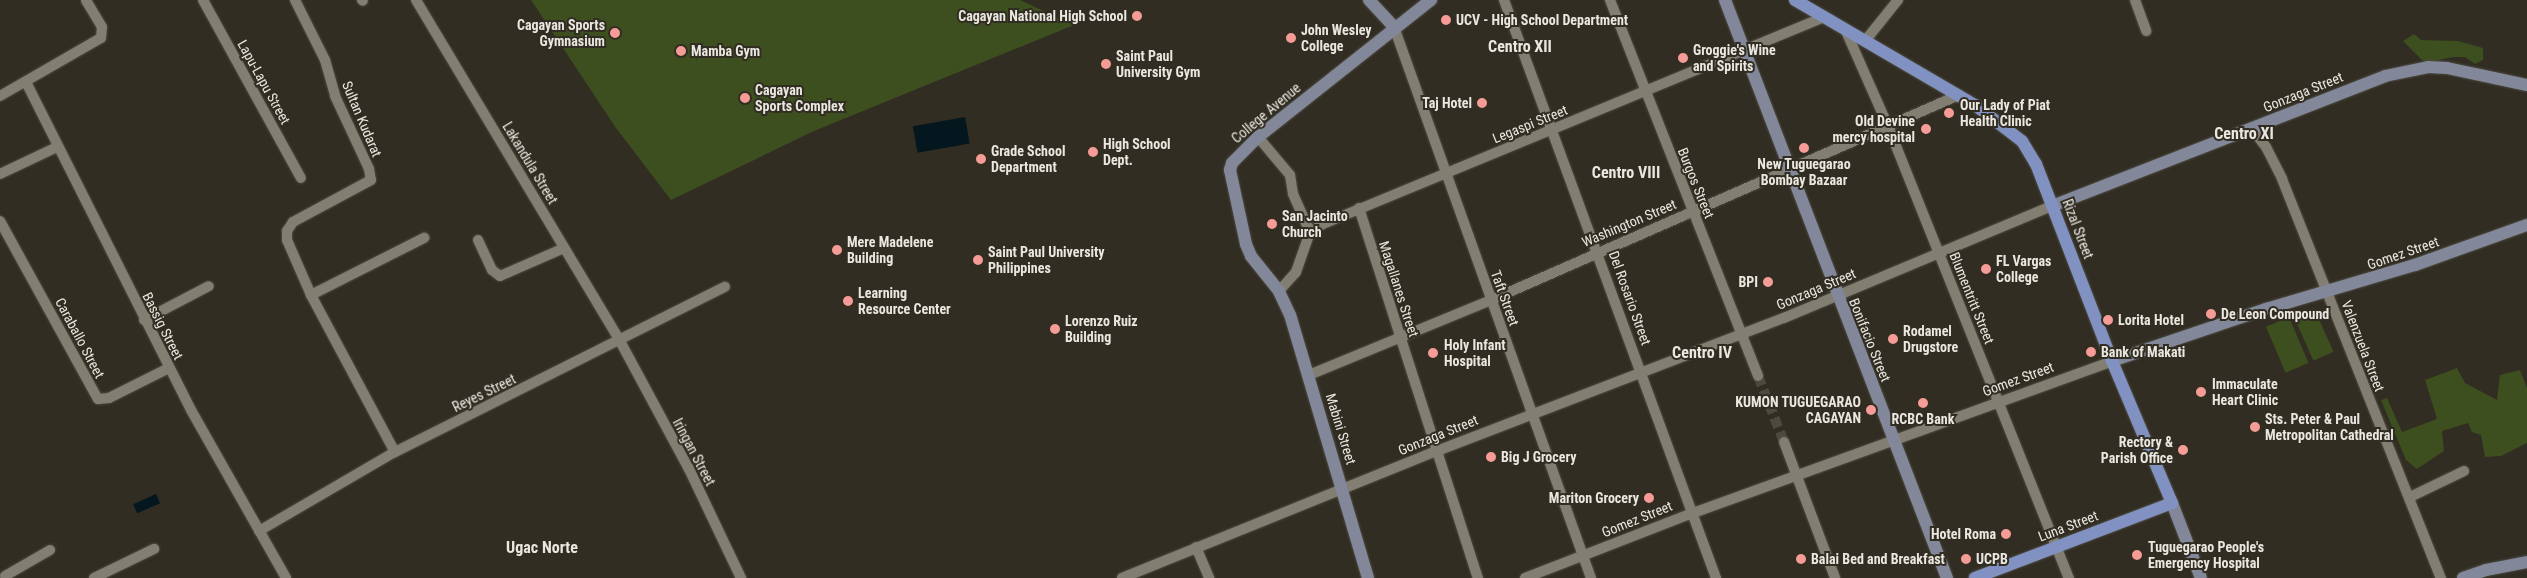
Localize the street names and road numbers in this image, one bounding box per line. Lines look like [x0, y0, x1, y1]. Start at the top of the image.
street label: Lapu-Lapu Street [234, 37, 294, 127]
street label: Gonzaga Street [2261, 68, 2345, 116]
street label: Sultan Kudarat [338, 79, 386, 159]
street label: College Avenue [1228, 79, 1304, 147]
street label: Legaspi Street [1490, 101, 1570, 147]
street label: Lakandula Street [499, 119, 561, 207]
street label: Burgos Street [1674, 145, 1718, 221]
street label: Washington Street [1579, 196, 1679, 250]
street label: Rizal Street [2059, 197, 2097, 261]
street label: Gomez Street [2365, 233, 2441, 273]
street label: Magallanes Street [1376, 239, 1422, 339]
street label: Del Rosario Street [1605, 249, 1655, 347]
street label: Blumentritt Street [1946, 250, 1998, 346]
street label: Gonzaga Street [1774, 265, 1858, 313]
street label: Taft Street [1487, 268, 1523, 328]
street label: Bassig Street [139, 290, 187, 362]
street label: Caraballo Street [52, 295, 108, 381]
street label: Bonifacio Street [1846, 296, 1894, 384]
street label: Valenzuela Street [2338, 298, 2388, 394]
street label: Gomez Street [1980, 358, 2056, 400]
street label: Reyes Street [449, 370, 519, 416]
street label: Mabini Street [1322, 391, 1360, 467]
street label: Gonzaga Street [1396, 411, 1480, 459]
street label: Iringan Street [669, 415, 719, 489]
street label: Gomez Street [1599, 497, 1675, 541]
street label: Luna Street [2036, 507, 2100, 545]

